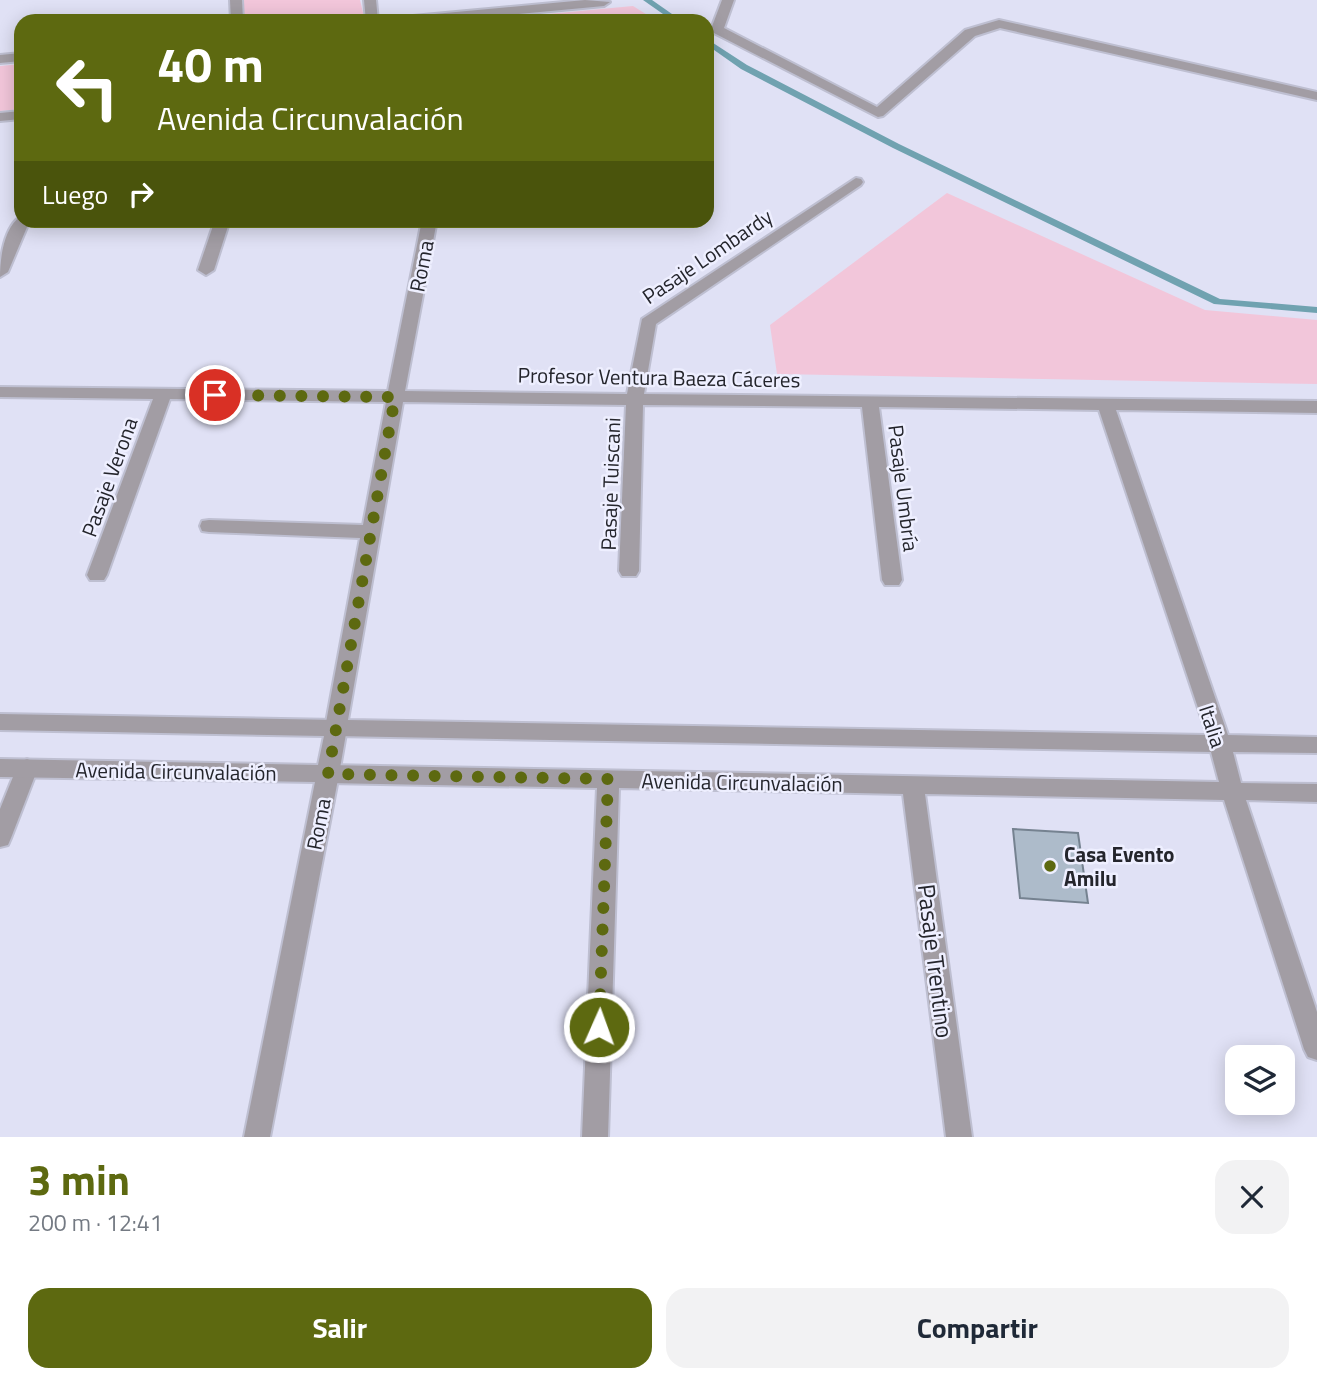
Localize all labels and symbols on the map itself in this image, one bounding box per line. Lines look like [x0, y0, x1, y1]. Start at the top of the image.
street label: Pasaje Lombardy [635, 200, 779, 312]
street label: Roma [400, 237, 442, 295]
street label: Profesor Ventura Baeza Cáceres [517, 359, 801, 395]
pin [185, 365, 245, 425]
street label: Pasaje Verona [73, 412, 146, 541]
street label: Pasaje Tuiscani [592, 417, 628, 551]
street label: Pasaje Umbría [880, 423, 928, 554]
street label: Italia [1191, 701, 1235, 752]
street label: Avenida Circunvalación [75, 753, 277, 789]
street label: Avenida Circunvalación [641, 764, 843, 800]
street label: Roma [297, 795, 339, 853]
place label: Casa Evento Amilu [1064, 838, 1174, 894]
marker: Casa Evento Amilu [1042, 858, 1058, 874]
street label: Pasaje Trentino [909, 882, 963, 1040]
position arrow [562, 990, 636, 1064]

